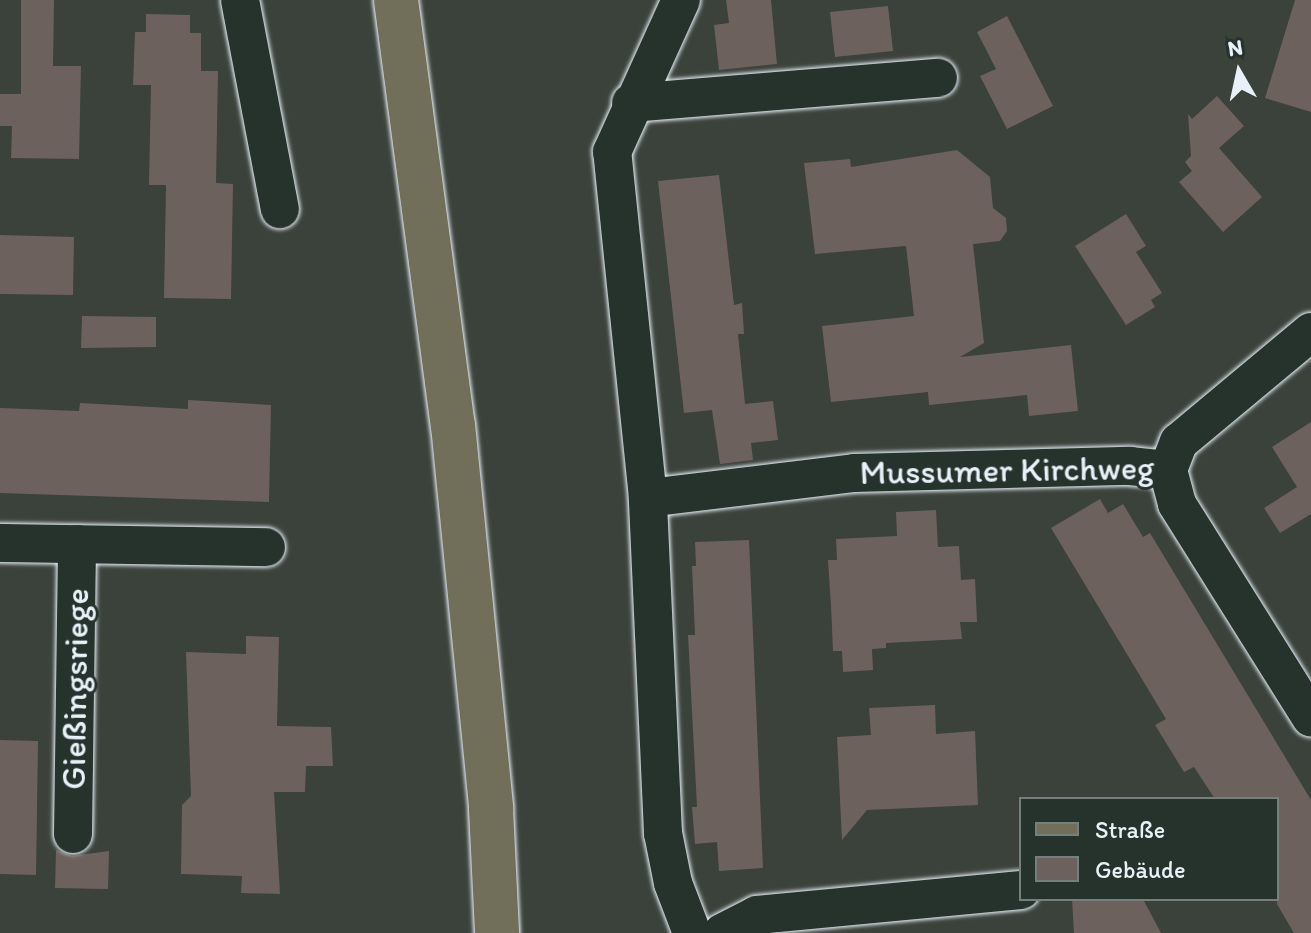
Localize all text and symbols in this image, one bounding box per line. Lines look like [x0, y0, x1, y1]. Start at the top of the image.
north arrow [1199, 32, 1279, 112]
text: N [1226, 33, 1245, 62]
street label: Mussumer Kirchweg [859, 447, 1155, 493]
street label: Gießingsriege [53, 588, 97, 790]
legend [1019, 797, 1279, 901]
text: Straße [1095, 815, 1165, 844]
text: Gebäude [1095, 855, 1186, 884]

